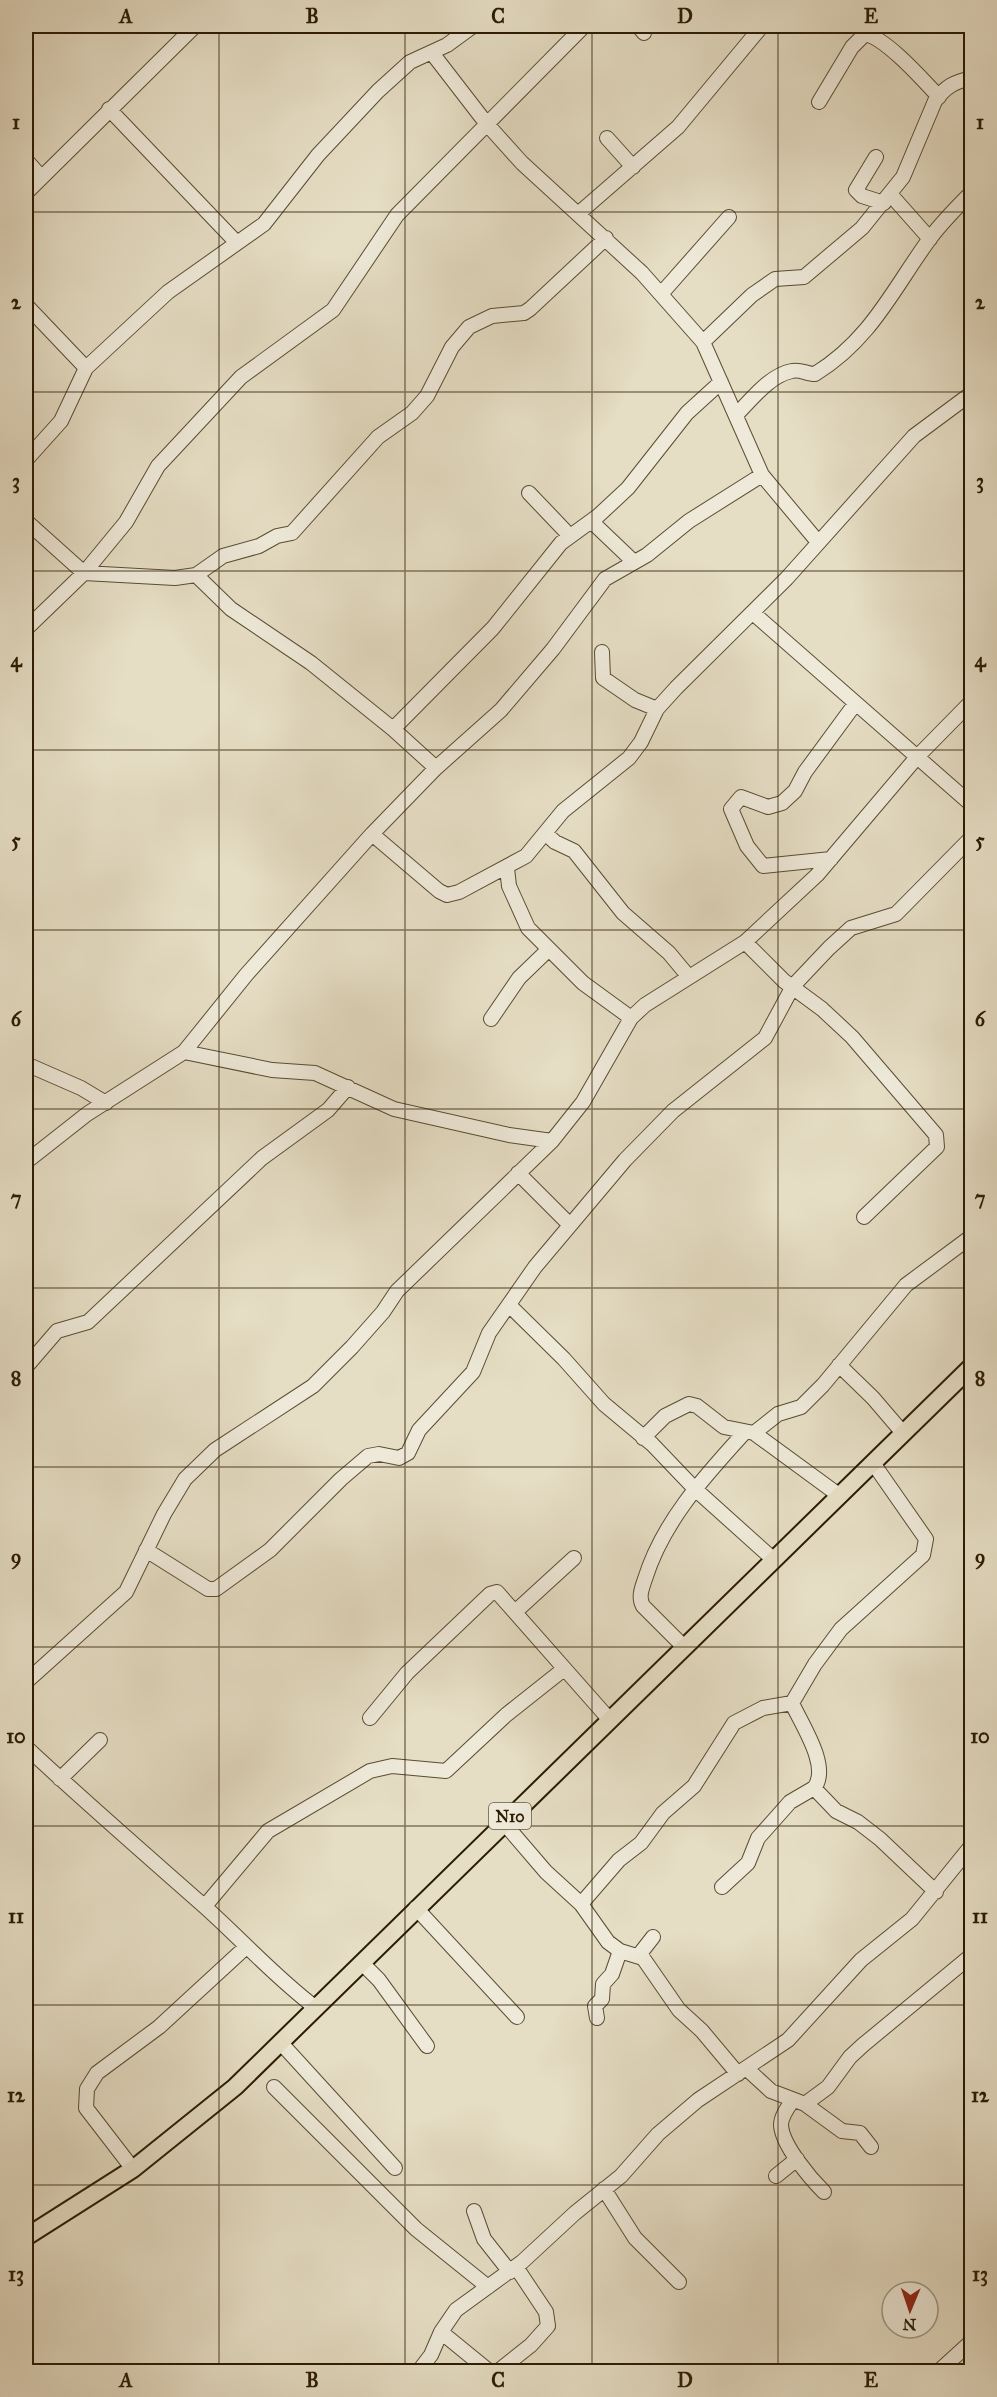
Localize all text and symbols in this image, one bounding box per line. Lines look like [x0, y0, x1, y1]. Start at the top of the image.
text: A [117, 4, 133, 28]
text: B [305, 4, 319, 28]
text: C [491, 4, 505, 28]
text: D [677, 4, 693, 28]
text: E [864, 4, 879, 28]
text: 1 [12, 110, 20, 134]
text: 1 [976, 110, 984, 134]
text: 2 [11, 290, 22, 314]
text: 2 [975, 290, 986, 314]
text: 3 [12, 469, 20, 494]
text: 3 [976, 469, 984, 494]
text: 4 [10, 648, 22, 673]
text: 4 [974, 648, 986, 673]
text: 5 [11, 828, 21, 852]
text: 5 [975, 828, 985, 852]
text: 6 [11, 1007, 23, 1031]
text: 6 [975, 1007, 987, 1031]
text: 7 [11, 1186, 22, 1210]
text: 7 [975, 1186, 986, 1210]
text: 8 [11, 1366, 21, 1390]
text: 8 [975, 1366, 985, 1390]
text: 9 [11, 1545, 21, 1570]
text: 9 [975, 1545, 985, 1570]
text: 10 [6, 1724, 26, 1748]
text: 10 [970, 1724, 990, 1748]
road number: N10 [489, 1803, 531, 1829]
text: 11 [8, 1904, 24, 1928]
text: 11 [972, 1904, 988, 1928]
text: 12 [7, 2083, 26, 2107]
text: 12 [971, 2083, 990, 2107]
text: 13 [8, 2262, 24, 2287]
text: 13 [972, 2262, 988, 2287]
north arrow [880, 2280, 940, 2340]
text: N [902, 2315, 917, 2334]
text: A [117, 2368, 133, 2392]
text: B [305, 2368, 319, 2392]
text: C [491, 2368, 505, 2392]
text: D [677, 2368, 693, 2392]
text: E [864, 2368, 879, 2392]

